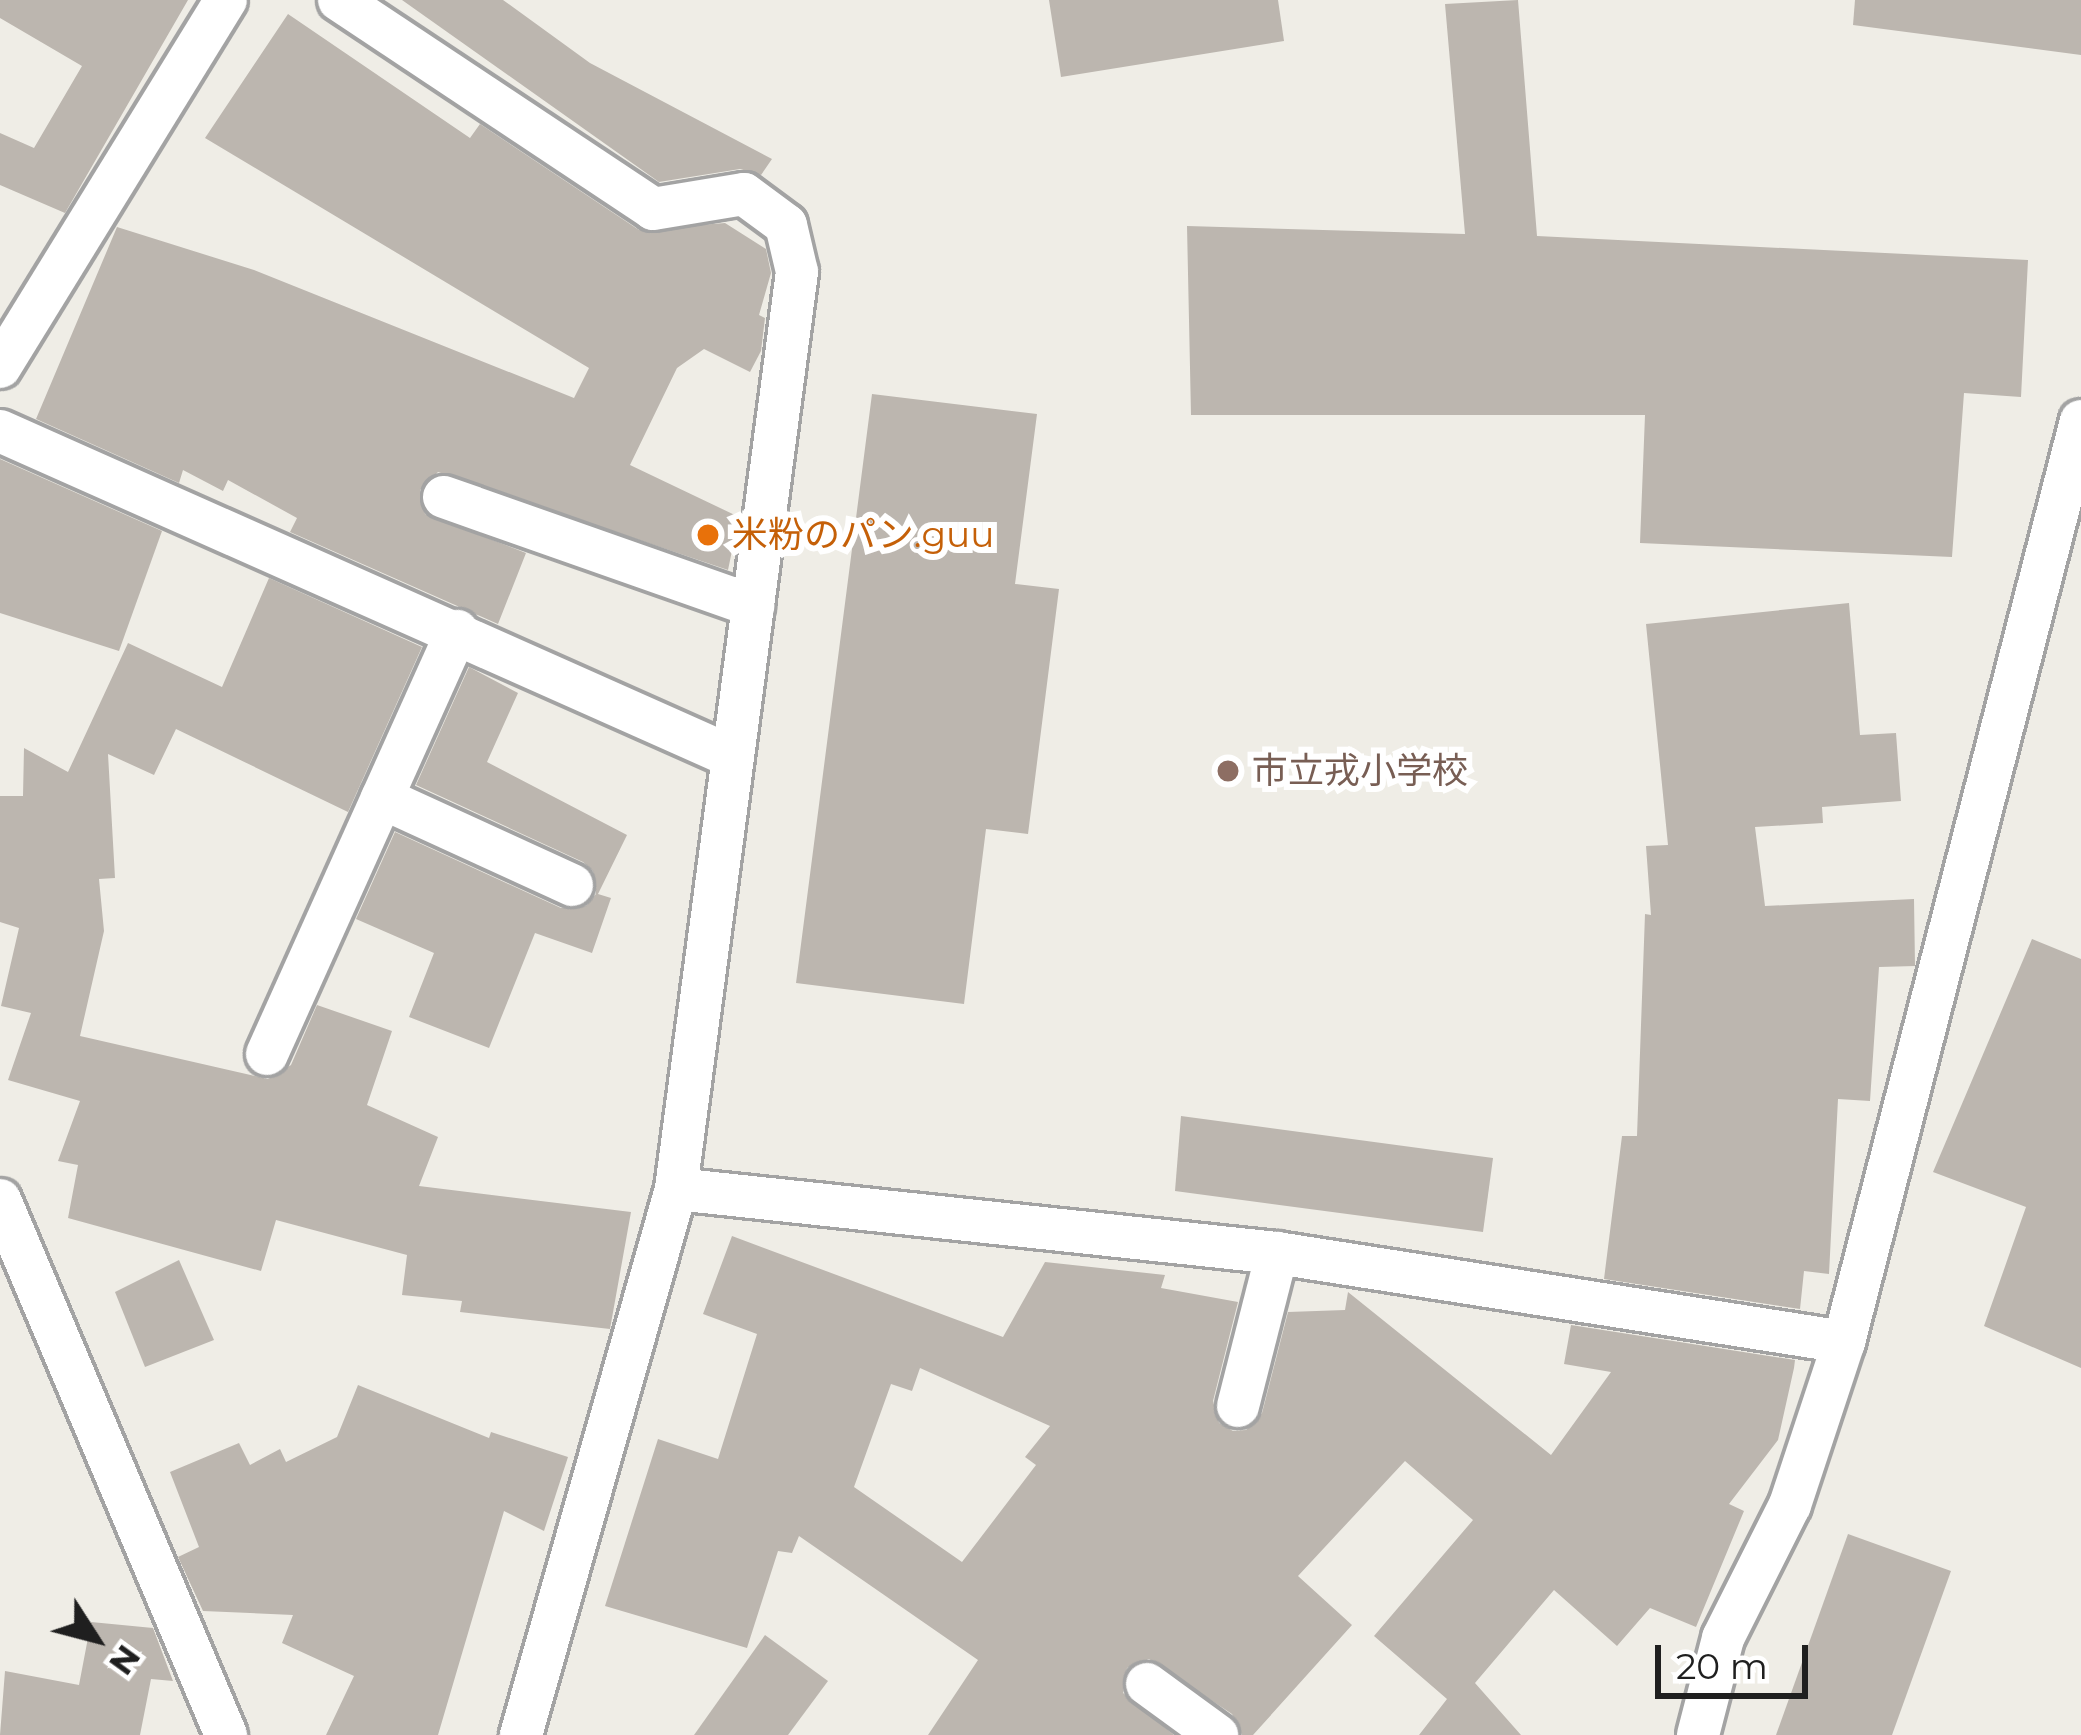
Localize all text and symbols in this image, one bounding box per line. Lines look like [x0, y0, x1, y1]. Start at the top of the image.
place label: 米粉のパン.guu [732, 513, 992, 557]
marker: 米粉のパン.guu [695, 522, 721, 548]
place label: 市立戎小学校 [1252, 749, 1468, 793]
marker: 市立戎小学校 [1215, 758, 1241, 784]
north arrow [36, 1579, 156, 1699]
scale bar [1661, 1621, 1814, 1695]
text: N [101, 1638, 149, 1683]
text: 20 m [1676, 1644, 1768, 1688]

